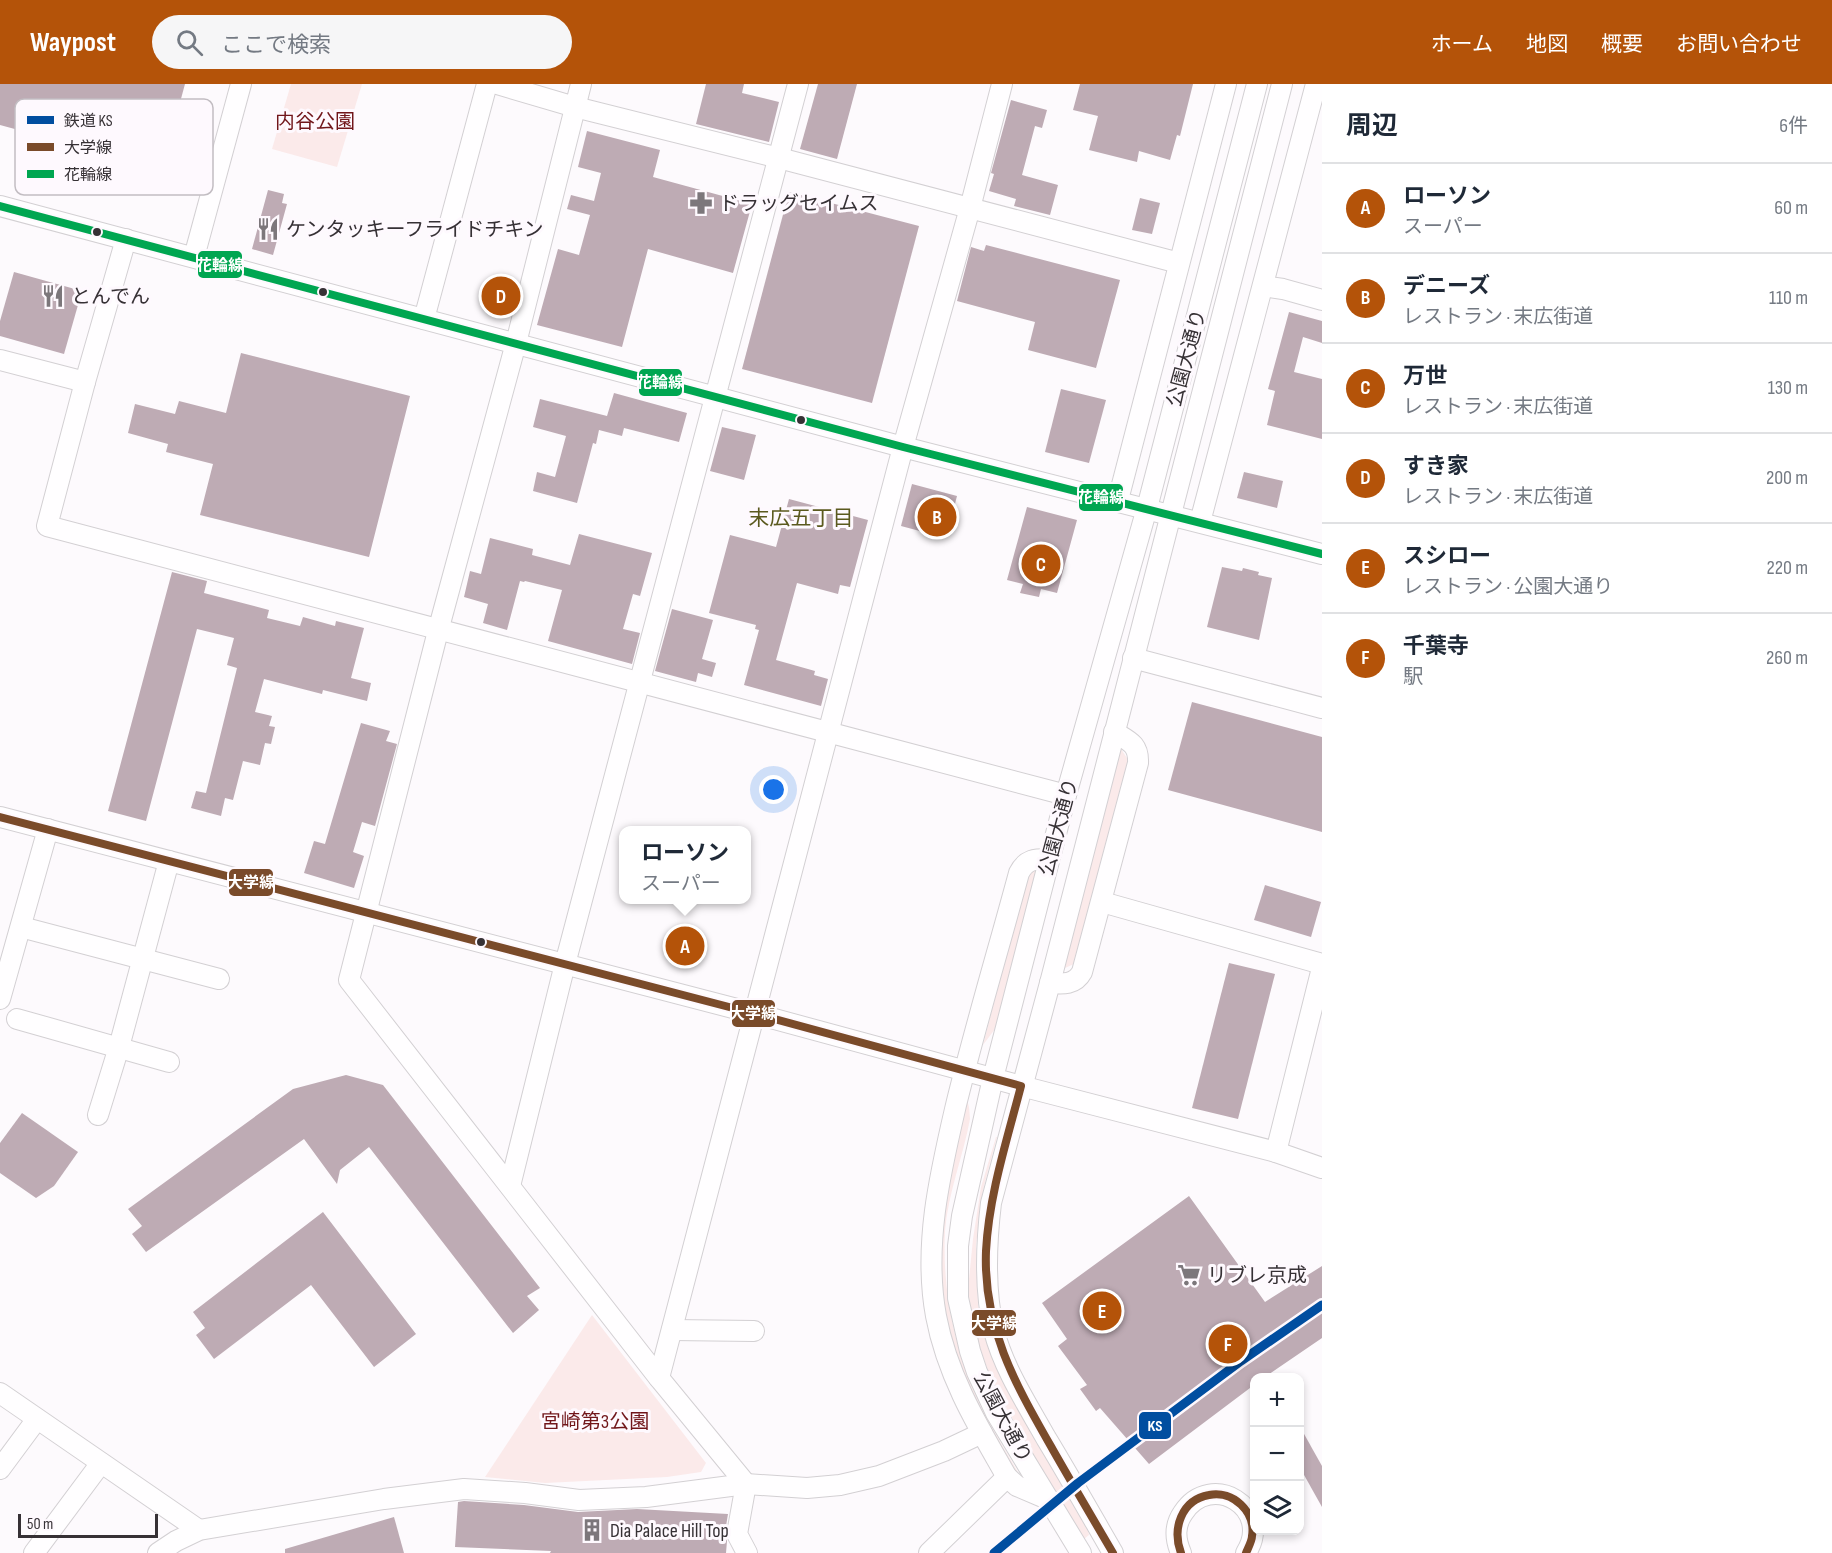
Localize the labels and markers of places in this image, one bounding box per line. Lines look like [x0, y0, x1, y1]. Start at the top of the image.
pharmacy icon: ドラッグセイムス [688, 190, 714, 216]
place label: ドラッグセイムス [719, 192, 879, 216]
restaurant icon: ケンタッキーフライドチキン [255, 216, 281, 242]
place label: ケンタッキーフライドチキン [286, 218, 544, 242]
unlabelled marker [91, 226, 103, 238]
pin: D [482, 274, 520, 318]
restaurant icon: とんでん [40, 283, 66, 309]
place label: とんでん [71, 285, 150, 309]
unlabelled marker [317, 286, 329, 298]
unlabelled marker [795, 414, 807, 426]
pin: B [918, 494, 956, 540]
pin: C [1022, 542, 1060, 586]
pin: A [666, 924, 704, 968]
unlabelled marker [475, 936, 487, 948]
supermarket icon: リブレ京成 [1176, 1262, 1202, 1288]
place label: リブレ京成 [1207, 1264, 1307, 1288]
pin: E [1082, 1288, 1122, 1334]
pin: F [1208, 1322, 1248, 1366]
building icon: Dia Palace Hill Top [579, 1517, 605, 1543]
place label: Dia Palace Hill Top [610, 1519, 729, 1543]

